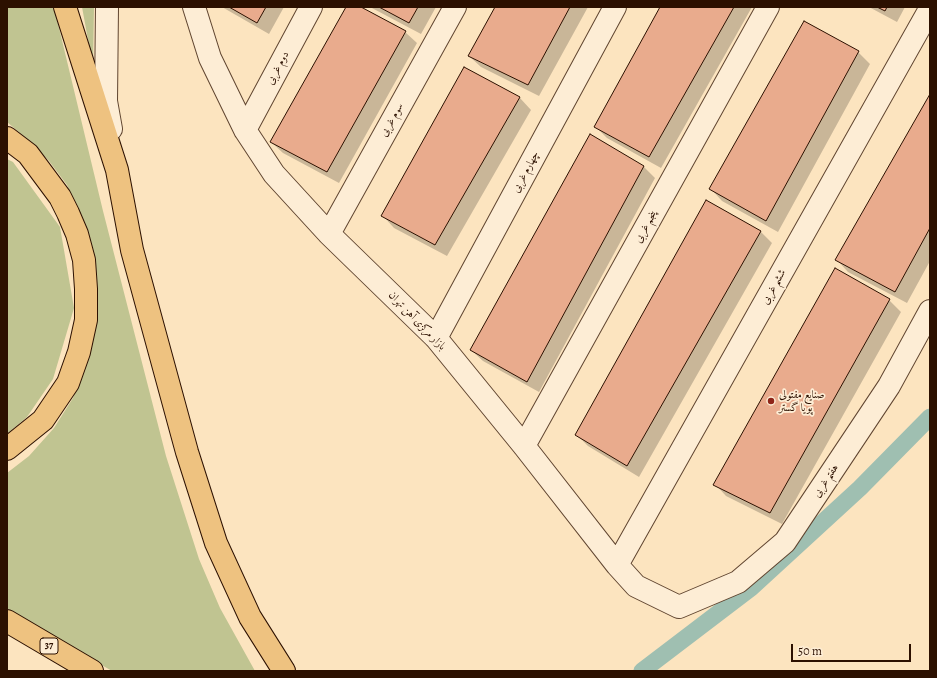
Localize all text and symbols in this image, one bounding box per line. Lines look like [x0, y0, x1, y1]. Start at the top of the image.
street label: دوم غربی [264, 49, 292, 87]
street label: سوم غربی [377, 101, 407, 139]
street label: چهارم غربی [510, 149, 542, 195]
street label: پنجم غربی [632, 209, 660, 245]
street label: ششم غربی [759, 267, 789, 307]
street label: بازار مرکزی آهن تهران [385, 289, 449, 353]
place label: صنایع مفتولی پویا گستر [779, 388, 824, 414]
marker: صنایع مفتولی پویا گستر [766, 396, 776, 406]
street label: هفتم غربی [810, 462, 842, 500]
scale bar [793, 636, 913, 662]
road number: 37 [40, 638, 58, 654]
text: 50 m [798, 643, 822, 659]

